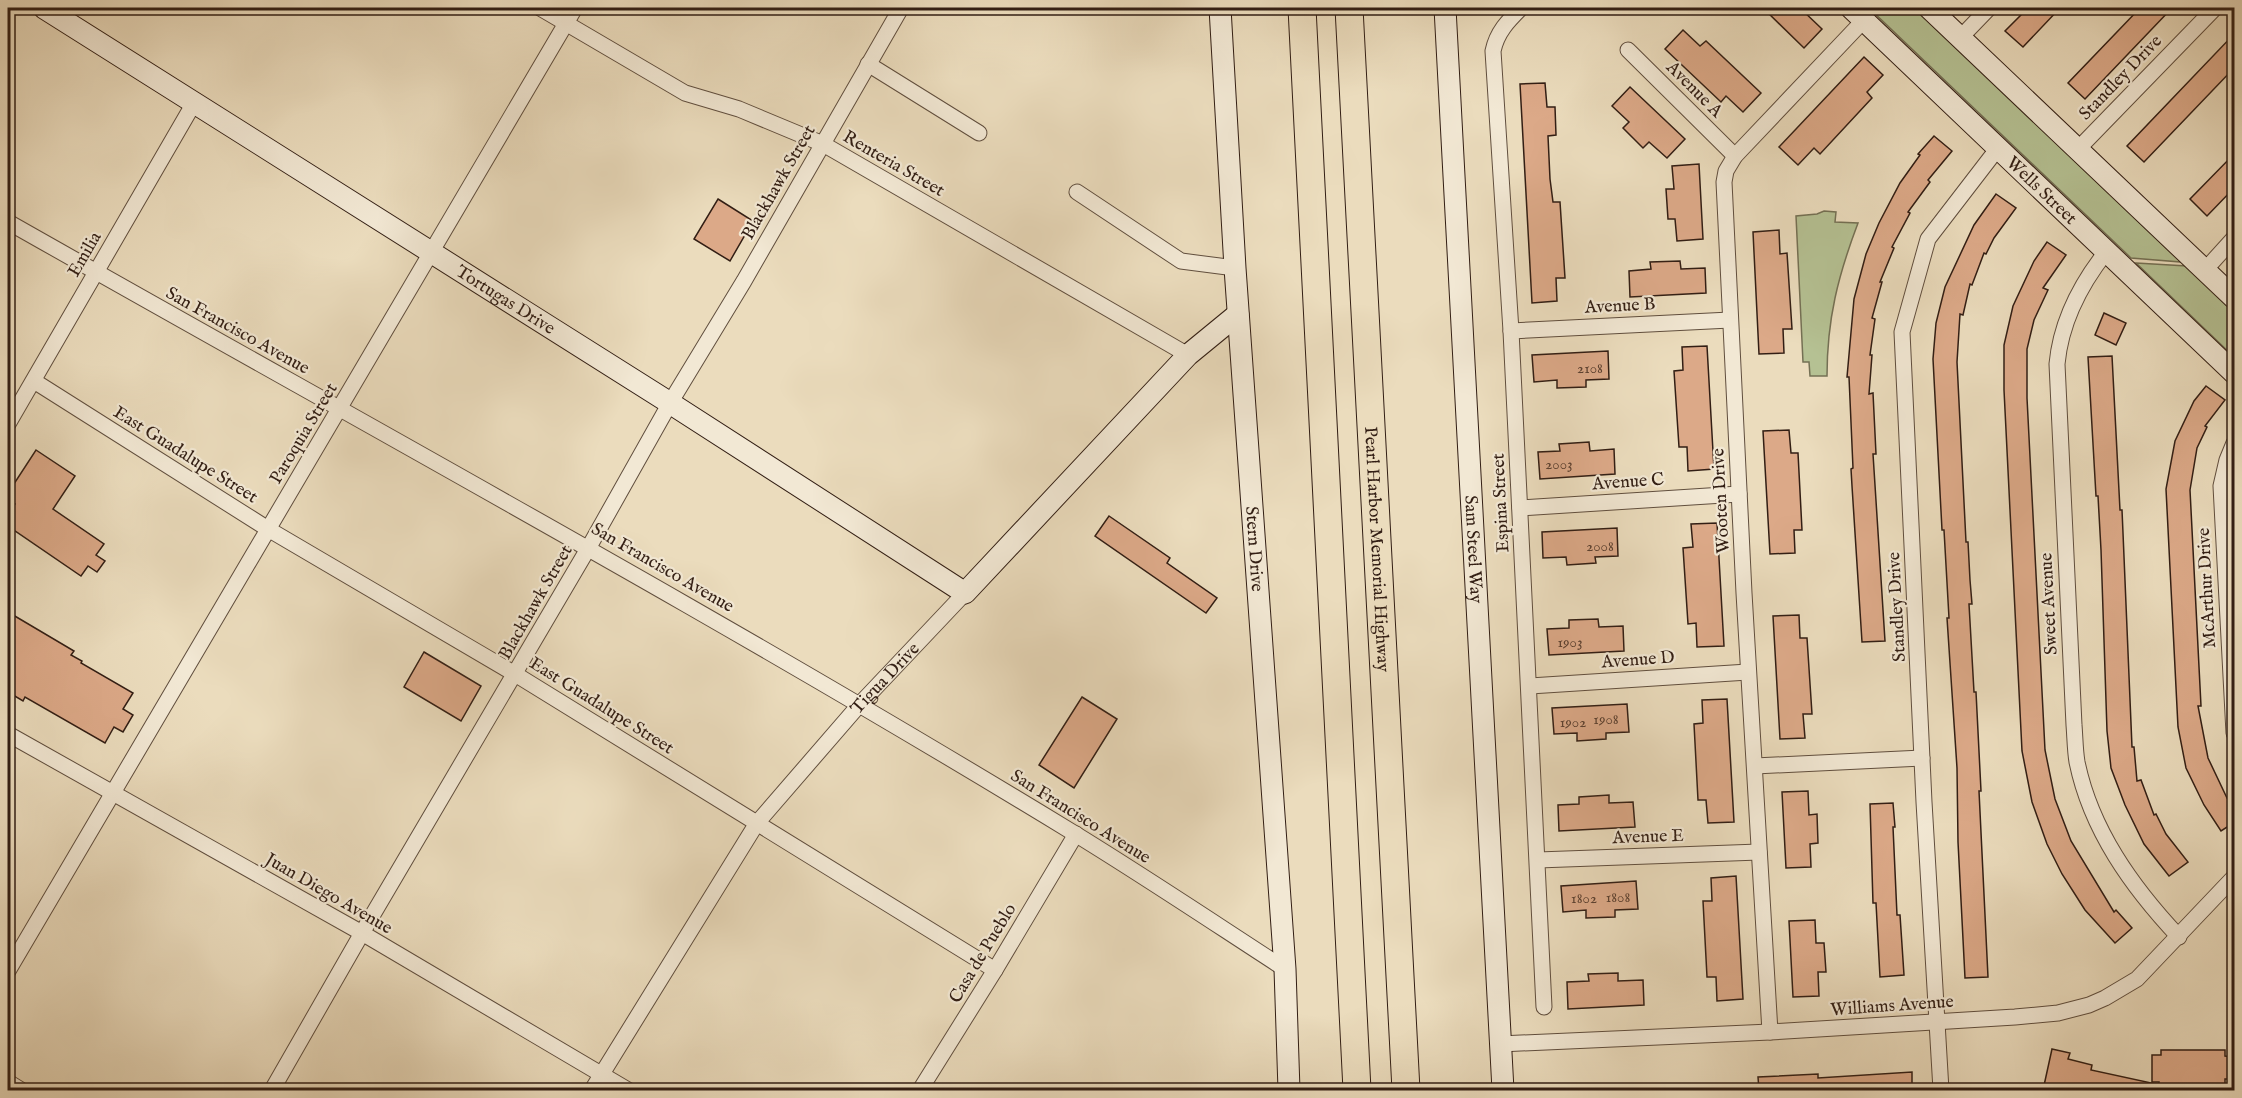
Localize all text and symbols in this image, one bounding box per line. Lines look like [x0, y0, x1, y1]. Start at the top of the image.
street label: Standley Drive [2075, 30, 2168, 126]
street label: Avenue A [1660, 56, 1728, 124]
street label: Blackhawk Street [737, 121, 822, 244]
street label: Renteria Street [838, 126, 948, 203]
street label: Wells Street [2001, 152, 2081, 230]
street label: Emilia [63, 228, 108, 282]
street label: Tortugas Drive [451, 261, 559, 341]
street label: San Francisco Avenue [161, 282, 313, 380]
street label: Avenue B [1583, 293, 1656, 320]
house number: 2108 [1577, 359, 1603, 378]
street label: Paroquia Street [265, 379, 343, 489]
street label: East Guadalupe Street [109, 401, 262, 509]
street label: Pearl Harbor Memorial Highway [1358, 426, 1394, 673]
street label: Wooten Drive [1707, 448, 1736, 554]
street label: Espina Street [1487, 453, 1516, 553]
house number: 2003 [1545, 455, 1573, 474]
street label: Avenue C [1590, 469, 1665, 497]
street label: Sam Steel Way [1458, 495, 1487, 604]
street label: Stern Drive [1239, 505, 1268, 593]
street label: San Francisco Avenue [587, 518, 738, 618]
street label: McArthur Drive [2193, 527, 2222, 649]
house number: 2008 [1586, 537, 1614, 556]
street label: Blackhawk Street [494, 541, 579, 664]
street label: Standley Drive [1883, 551, 1912, 663]
street label: Sweet Avenue [2035, 552, 2064, 656]
house number: 1903 [1557, 633, 1583, 652]
street label: Tigua Drive [846, 638, 925, 720]
street label: Avenue D [1600, 646, 1676, 675]
street label: East Guadalupe Street [525, 652, 678, 760]
house number: 1908 [1593, 710, 1619, 729]
house number: 1902 [1560, 713, 1586, 732]
street label: San Francisco Avenue [1006, 765, 1155, 870]
street label: Avenue E [1611, 825, 1684, 850]
street label: Juan Diego Avenue [259, 848, 396, 940]
house number: 1808 [1606, 888, 1630, 907]
house number: 1802 [1571, 889, 1597, 908]
street label: Casa de Pueblo [944, 899, 1022, 1008]
street label: Williams Avenue [1830, 991, 1955, 1022]

